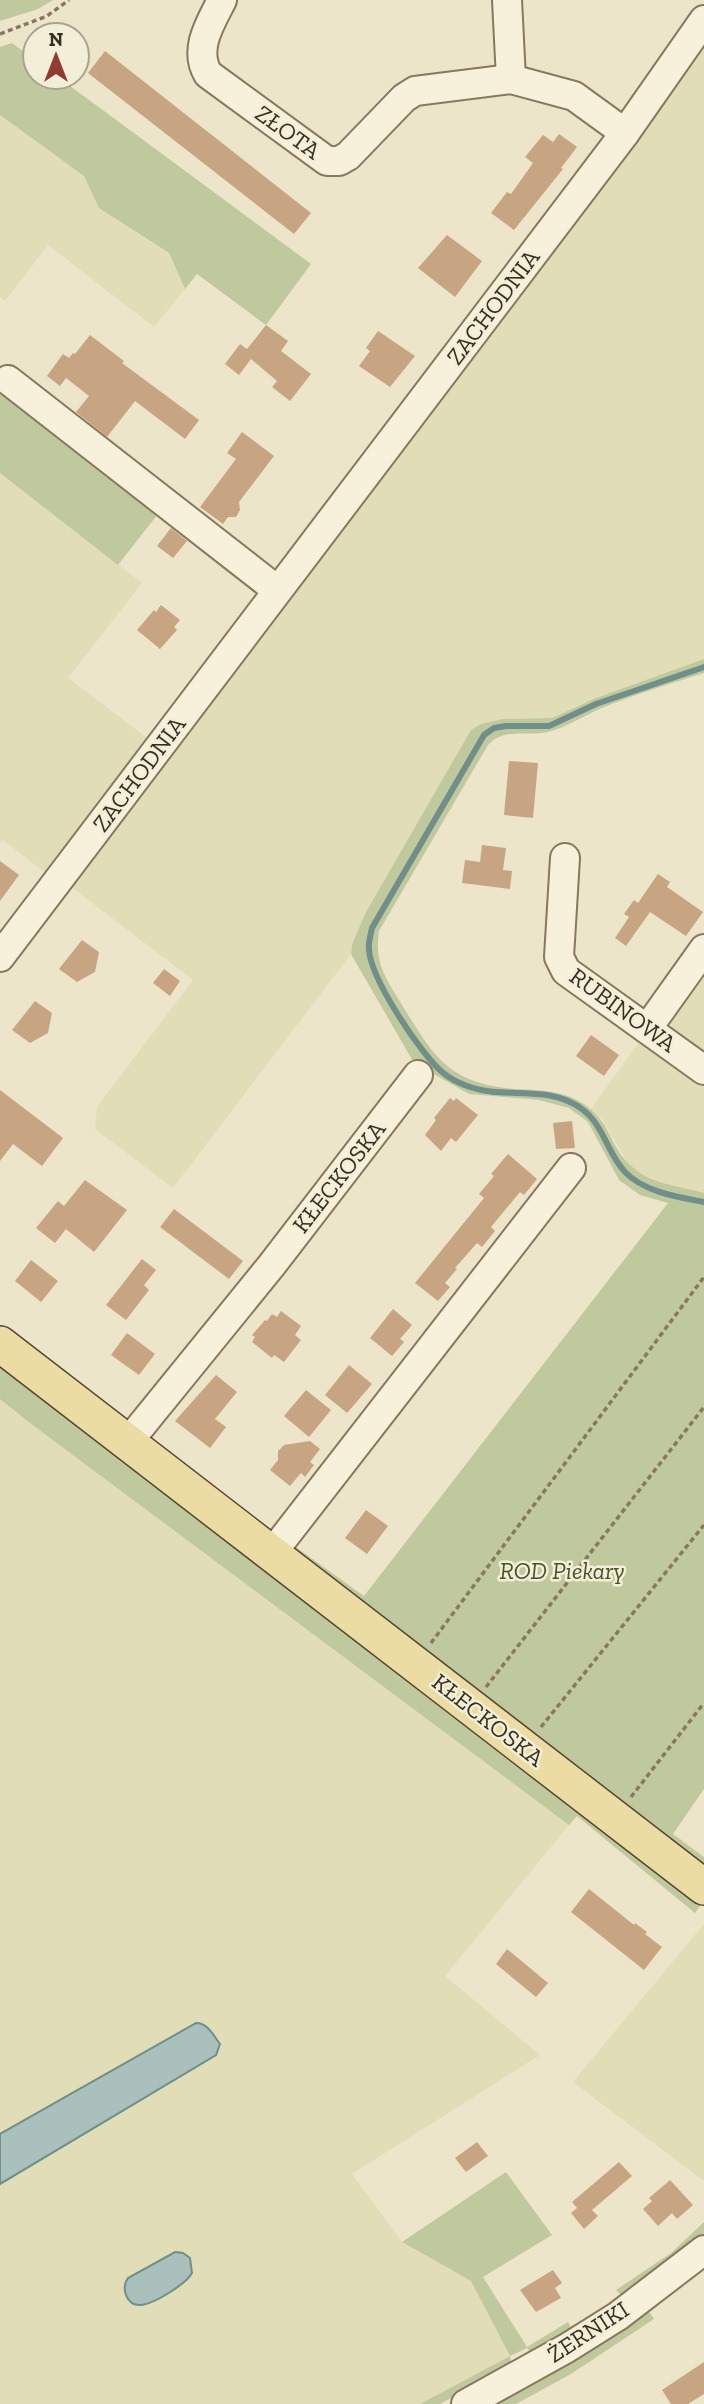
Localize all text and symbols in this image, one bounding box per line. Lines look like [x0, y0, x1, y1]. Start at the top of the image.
north arrow [21, 21, 91, 91]
text: N [49, 28, 63, 51]
street label: ZŁOTA [250, 98, 327, 165]
street label: ZACHODNIA [440, 243, 546, 370]
street label: ZACHODNIA [86, 710, 192, 837]
street label: RUBINOWA [564, 961, 683, 1058]
street label: KŁECKOSKA [286, 1115, 392, 1238]
park label: ROD Piekary [500, 1556, 624, 1585]
street label: KŁECKOSKA [427, 1667, 550, 1773]
street label: ŻERNIKI [542, 2295, 634, 2369]

